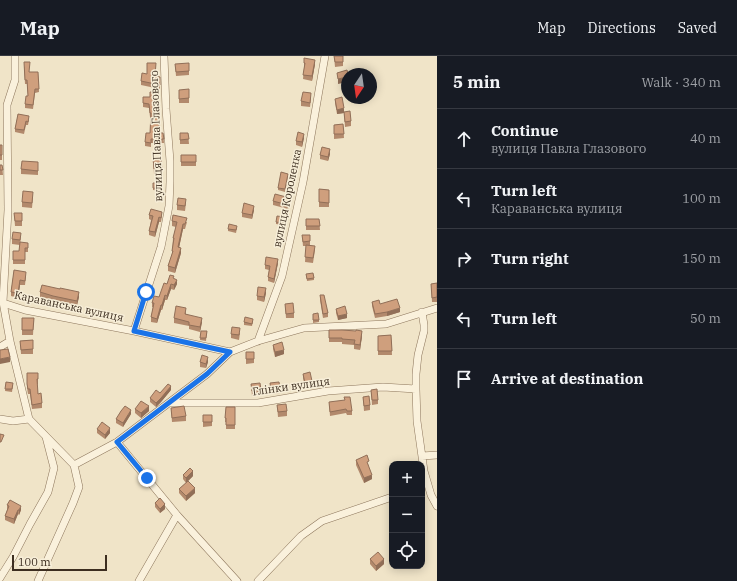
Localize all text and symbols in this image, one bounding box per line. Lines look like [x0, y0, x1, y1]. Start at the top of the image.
text: Map [20, 16, 60, 40]
text: Map [537, 19, 566, 37]
text: Directions [588, 19, 656, 37]
text: Saved [678, 19, 717, 37]
north arrow [341, 68, 377, 104]
street label: вулиця Павла Глазового [147, 70, 165, 202]
text: 5 min [453, 71, 501, 93]
text: Walk · 340 m [642, 74, 721, 91]
text: Continue [491, 121, 558, 140]
icon: ahead [453, 128, 475, 150]
text: 40 m [690, 130, 721, 147]
text: вулиця Павла Глазового [491, 140, 646, 157]
street label: вулиця Короленка [270, 147, 304, 249]
text: Turn left [491, 181, 557, 200]
icon: left [453, 188, 475, 210]
text: 100 m [682, 190, 721, 207]
text: Караванська вулиця [491, 200, 623, 217]
icon: right [453, 248, 475, 270]
text: Turn right [491, 249, 569, 268]
text: 150 m [682, 250, 721, 267]
route start [137, 283, 155, 301]
street label: Караванська вулиця [13, 288, 125, 324]
icon: left [453, 308, 475, 330]
text: Turn left [491, 309, 557, 328]
text: 50 m [690, 310, 721, 327]
icon: arrive [453, 368, 475, 390]
text: Arrive at destination [491, 369, 643, 388]
street label: Глінки вулиця [251, 374, 331, 398]
map controls [389, 461, 425, 569]
button: + [389, 461, 425, 497]
route end [138, 469, 156, 487]
button: − [389, 497, 425, 533]
button: locate [389, 533, 425, 569]
scale bar [12, 553, 107, 572]
text: 100 m [18, 555, 51, 569]

